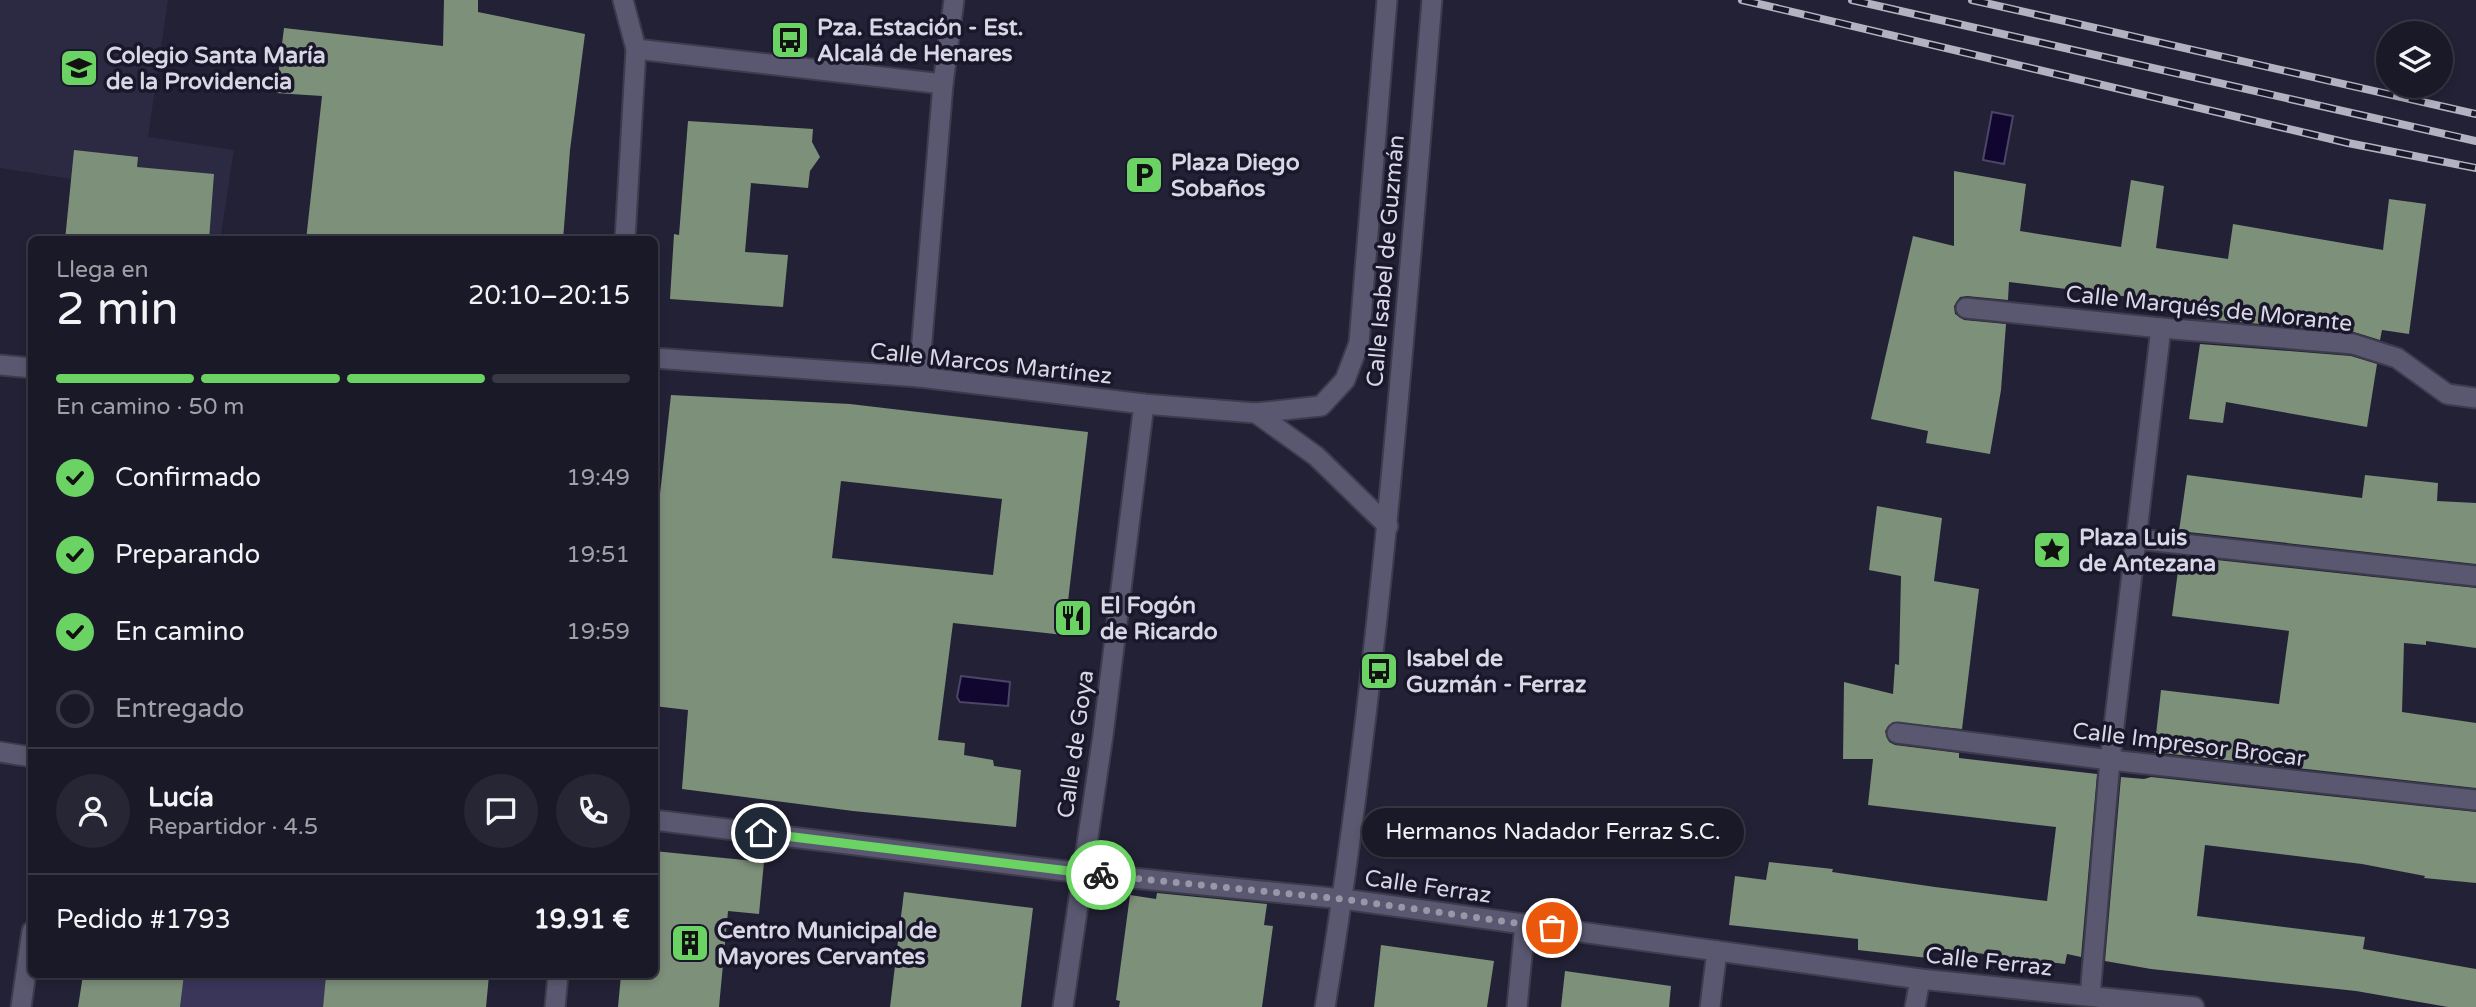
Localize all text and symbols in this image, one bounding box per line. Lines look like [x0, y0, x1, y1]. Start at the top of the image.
place label: Pza. Estación - Est. Alcalá de Henares [817, 14, 1024, 68]
bus stop icon: Pza. Estación - Est. Alcalá de Henares [769, 19, 811, 61]
map controls [2376, 21, 2453, 98]
button: layers [2376, 21, 2453, 98]
place label: Colegio Santa María de la Providencia [106, 42, 326, 96]
school or university icon: Colegio Santa María de la Providencia [58, 47, 100, 89]
street label: Calle Isabel de Guzmán [1361, 134, 1411, 388]
place label: Plaza Diego Sobaños [1171, 149, 1300, 203]
parking icon: Plaza Diego Sobaños [1123, 154, 1165, 196]
text: Llega en [56, 256, 148, 284]
text: 20:10–20:15 [468, 280, 630, 311]
street label: Calle Marqués de Morante [2064, 280, 2354, 338]
text: 2 min [56, 282, 179, 337]
street label: Calle Marcos Martínez [869, 337, 1113, 391]
text: En camino · 50 m [56, 393, 244, 421]
icon: check [56, 459, 94, 497]
text: Confirmado [115, 462, 261, 493]
text: 19:49 [566, 464, 630, 492]
place label: Plaza Luis de Antezana [2079, 524, 2216, 578]
place icon: Plaza Luis de Antezana [2031, 529, 2073, 571]
icon: check [56, 536, 94, 574]
text: Preparando [115, 539, 260, 570]
text: 19:51 [566, 541, 630, 569]
place label: El Fogón de Ricardo [1100, 592, 1218, 646]
restaurant icon: El Fogón de Ricardo [1052, 597, 1094, 639]
icon: check [56, 613, 94, 651]
text: En camino [115, 616, 244, 647]
text: 19:59 [566, 618, 630, 646]
place label: Isabel de Guzmán - Ferraz [1406, 645, 1586, 699]
bus stop icon: Isabel de Guzmán - Ferraz [1358, 650, 1400, 692]
street label: Calle de Goya [1052, 668, 1100, 820]
text: Entregado [115, 693, 244, 724]
street label: Calle Impresor Brocar [2071, 717, 2307, 773]
button: person [56, 774, 130, 848]
button: chat [464, 774, 538, 848]
button: phone [556, 774, 630, 848]
text: Lucía [148, 782, 214, 813]
pin [731, 803, 791, 863]
callout: Hermanos Nadador Ferraz S.C. [1361, 809, 1743, 858]
text: Repartidor · 4.5 [148, 813, 318, 841]
icon: home [742, 814, 780, 852]
text: Hermanos Nadador Ferraz S.C. [1385, 818, 1721, 846]
courier [1066, 840, 1136, 910]
icon: bike [1082, 856, 1120, 894]
street label: Calle Ferraz [1363, 864, 1493, 910]
pin [1522, 898, 1582, 958]
text: Pedido #1793 [56, 904, 231, 935]
text: 19.91 € [533, 904, 630, 935]
icon: bag [1533, 909, 1571, 947]
place label: Centro Municipal de Mayores Cervantes [717, 917, 937, 971]
building icon: Centro Municipal de Mayores Cervantes [669, 922, 711, 964]
street label: Calle Ferraz [1924, 941, 2054, 983]

